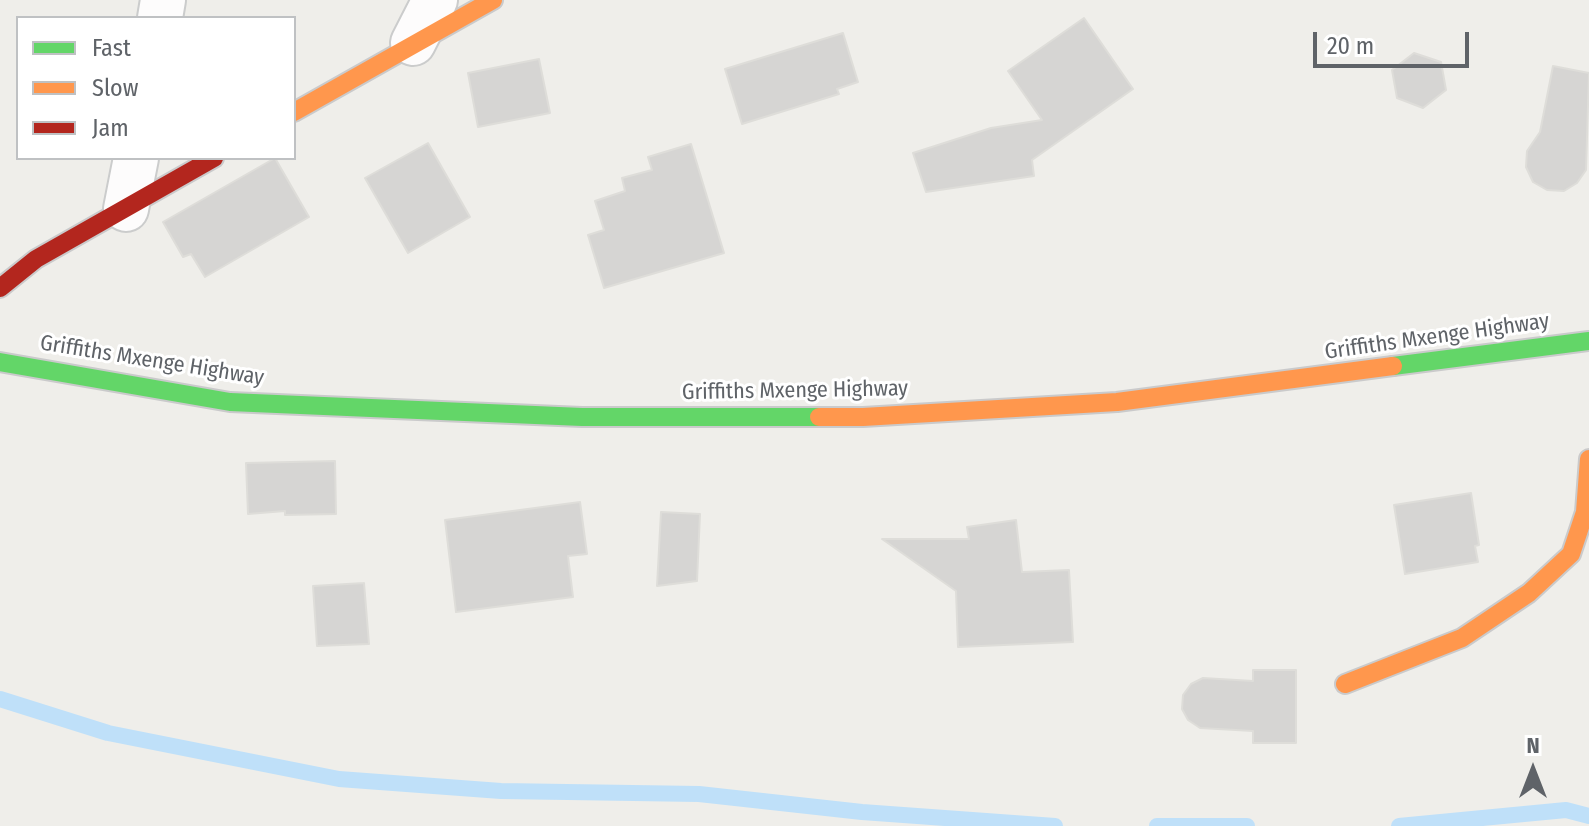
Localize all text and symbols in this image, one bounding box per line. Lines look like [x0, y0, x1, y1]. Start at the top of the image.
legend [16, 16, 296, 160]
scale bar [1317, 16, 1473, 66]
text: 20 m [1327, 32, 1374, 60]
text: Fast [92, 34, 131, 62]
text: Slow [92, 74, 138, 102]
text: Jam [92, 114, 129, 142]
street label: Griffiths Mxenge Highway [1323, 308, 1551, 366]
street label: Griffiths Mxenge Highway [38, 330, 266, 392]
street label: Griffiths Mxenge Highway [682, 376, 908, 406]
north arrow [1493, 730, 1573, 810]
text: N [1526, 732, 1540, 759]

